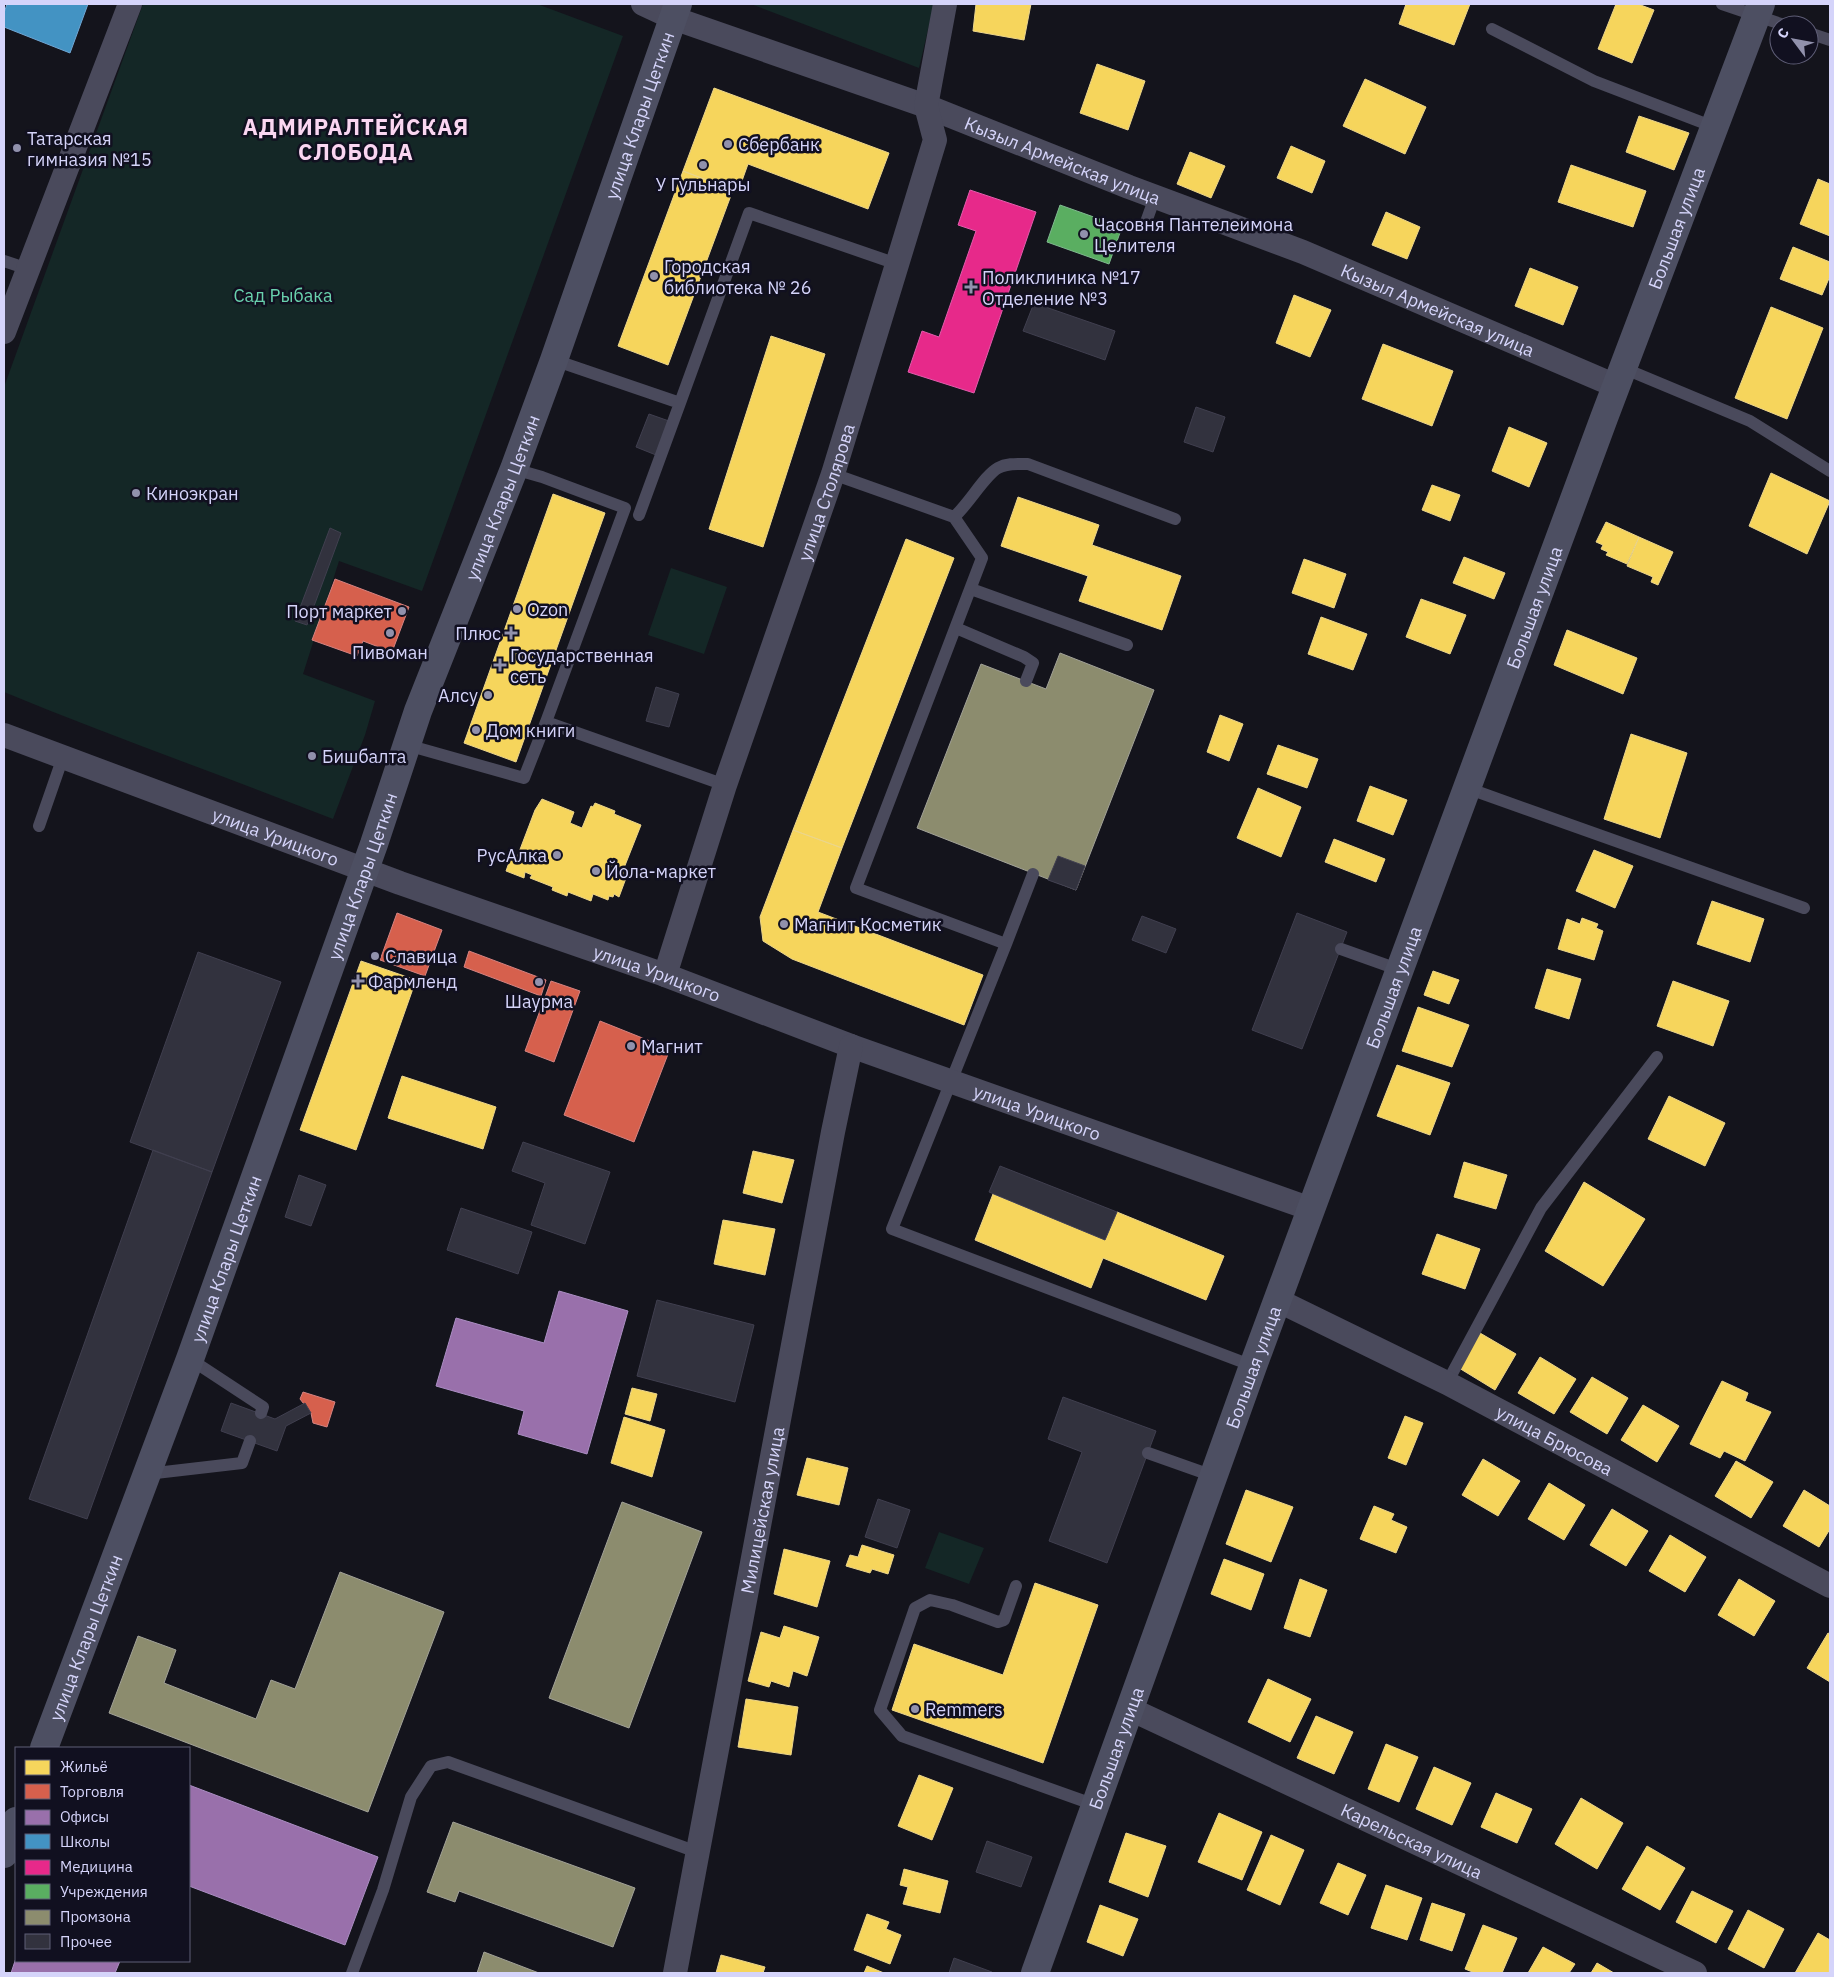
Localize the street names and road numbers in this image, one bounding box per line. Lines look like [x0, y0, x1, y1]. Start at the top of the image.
street label: улица Клары Цеткин [599, 28, 679, 202]
street label: Кызыл Армейская улица [961, 111, 1164, 209]
street label: Большая улица [1642, 163, 1710, 292]
street label: Кызыл Армейская улица [1338, 258, 1539, 361]
street label: улица Клары Цеткин [459, 411, 545, 584]
street label: улица Столярова [792, 420, 859, 564]
street label: Большая улица [1501, 543, 1567, 672]
street label: улица Клары Цеткин [322, 789, 402, 963]
street label: улица Урицкого [209, 802, 342, 871]
street label: Большая улица [1360, 922, 1427, 1051]
street label: улица Урицкого [590, 940, 724, 1007]
street label: улица Урицкого [971, 1079, 1104, 1145]
street label: улица Клары Цеткин [185, 1172, 266, 1345]
street label: Большая улица [1220, 1302, 1286, 1431]
street label: улица Брюсова [1492, 1400, 1617, 1481]
street label: Милицейская улица [735, 1424, 789, 1596]
street label: улица Клары Цеткин [44, 1551, 127, 1724]
street label: Большая улица [1083, 1683, 1149, 1813]
street label: Карельская улица [1337, 1798, 1487, 1884]

